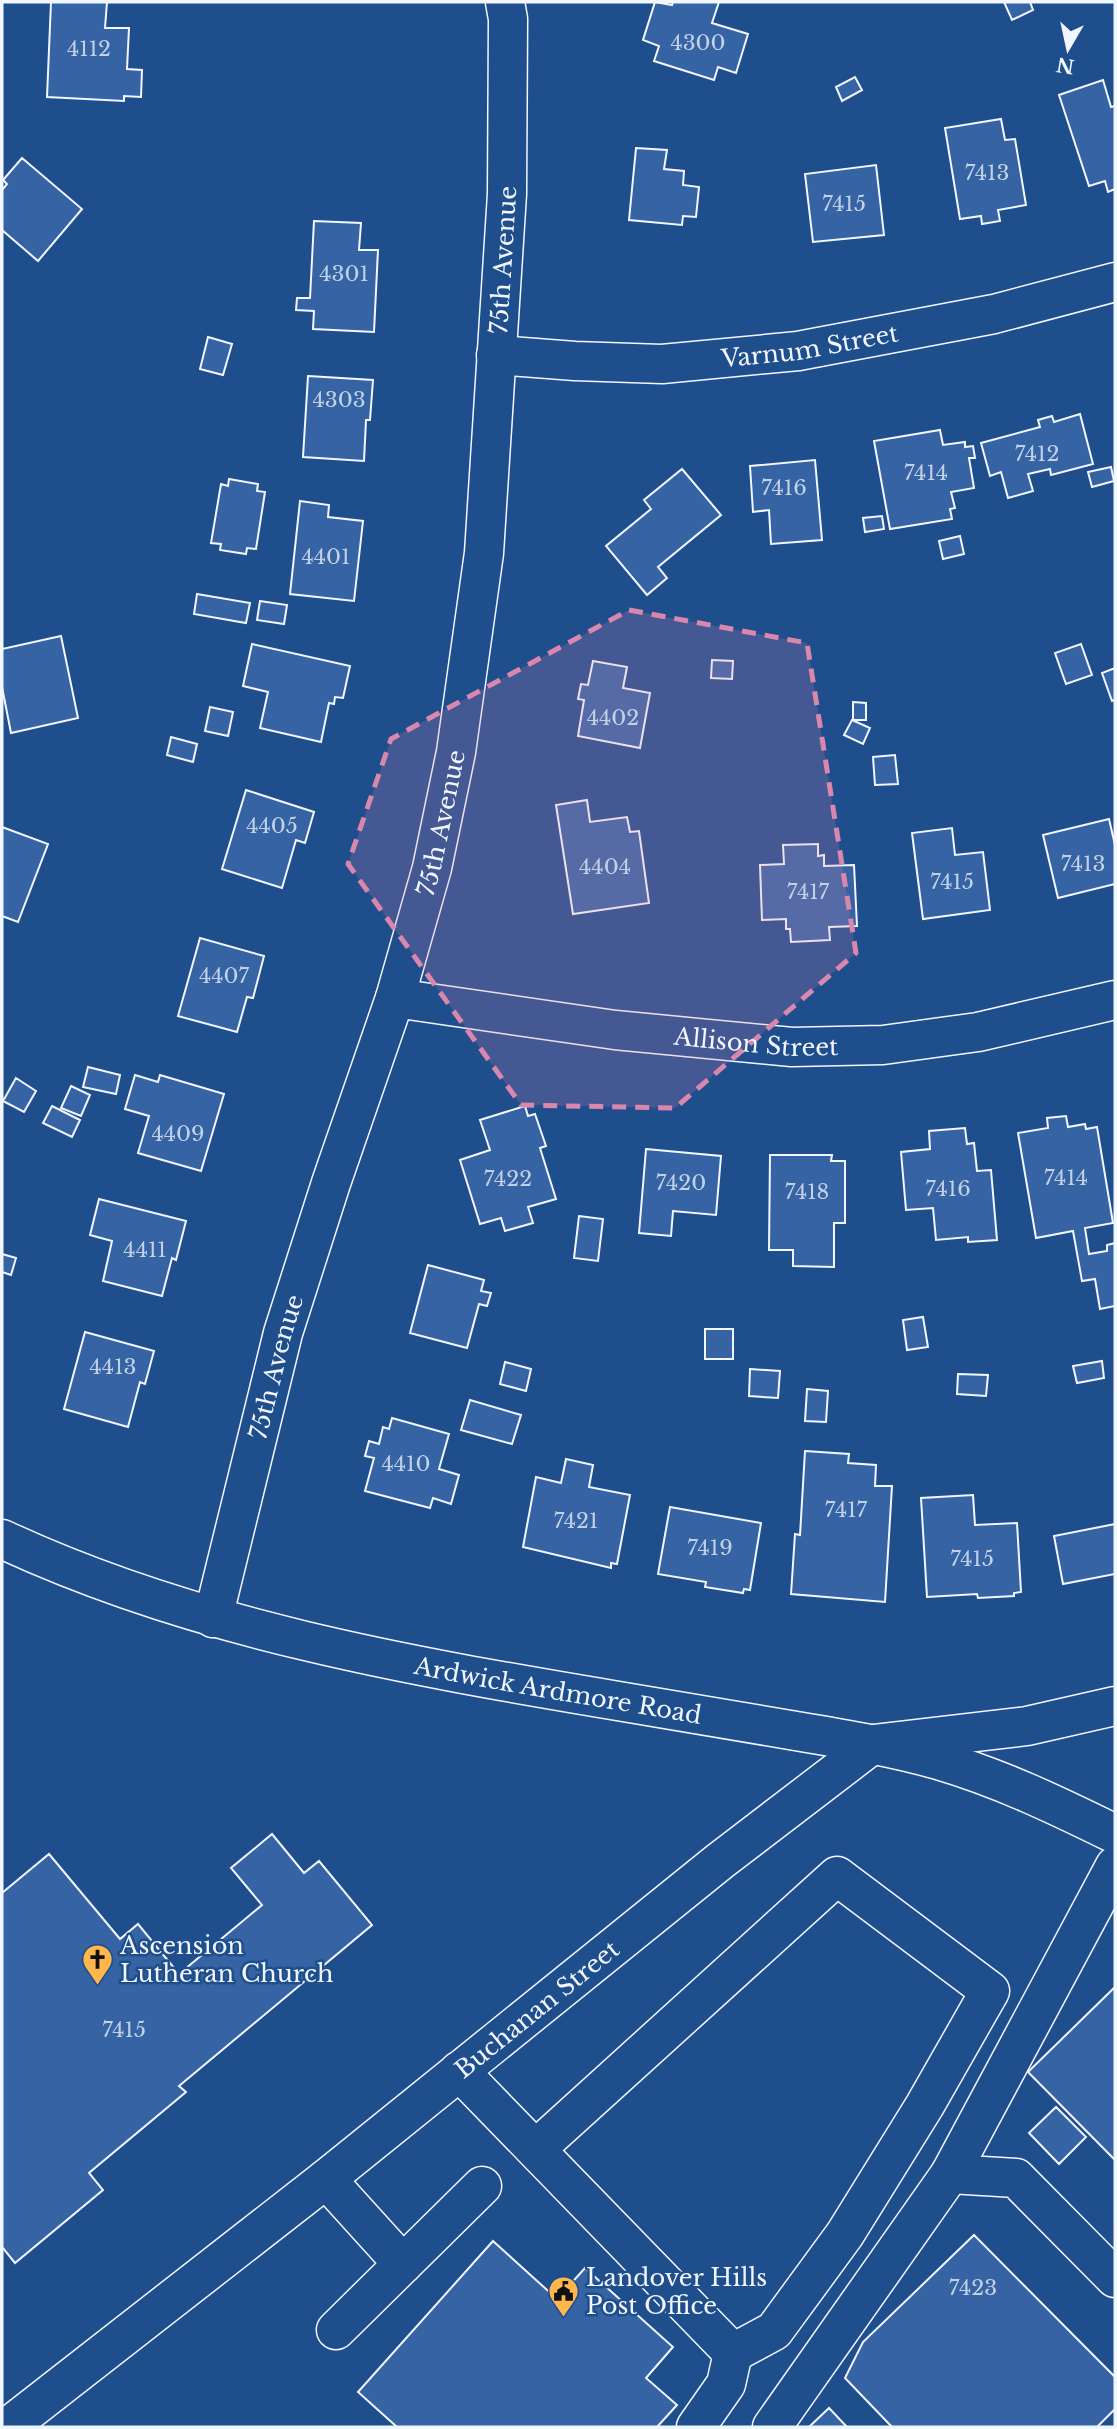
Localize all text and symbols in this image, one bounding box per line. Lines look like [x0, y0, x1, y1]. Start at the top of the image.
north arrow [1033, 14, 1103, 84]
house number: 4300 [670, 30, 726, 56]
house number: 4112 [67, 36, 111, 62]
text: N [1055, 53, 1076, 78]
house number: 7413 [965, 160, 1009, 186]
street label: 75th Avenue [484, 186, 522, 335]
house number: 7415 [822, 191, 866, 217]
house number: 4301 [319, 261, 369, 287]
street label: Varnum Street [719, 318, 900, 373]
house number: 4303 [312, 387, 366, 413]
house number: 7412 [1015, 441, 1059, 467]
house number: 7414 [904, 460, 948, 486]
house number: 7416 [761, 475, 807, 501]
house number: 4401 [302, 544, 350, 570]
house number: 4402 [587, 705, 639, 731]
street label: 75th Avenue [410, 747, 471, 899]
house number: 4405 [246, 813, 298, 839]
house number: 7413 [1061, 851, 1105, 877]
house number: 4404 [579, 854, 631, 880]
house number: 7415 [930, 869, 974, 895]
house number: 7417 [787, 879, 830, 905]
house number: 4407 [199, 963, 250, 989]
street label: Allison Street [672, 1021, 838, 1062]
house number: 4409 [151, 1121, 205, 1147]
house number: 7414 [1044, 1165, 1088, 1191]
house number: 7422 [484, 1166, 532, 1192]
house number: 7420 [656, 1170, 706, 1196]
house number: 7416 [925, 1176, 971, 1202]
house number: 7418 [785, 1179, 829, 1205]
house number: 4411 [123, 1237, 167, 1263]
street label: 75th Avenue [243, 1291, 309, 1442]
house number: 4413 [90, 1354, 136, 1380]
house number: 4410 [382, 1451, 430, 1477]
house number: 7417 [825, 1497, 868, 1523]
house number: 7421 [554, 1508, 598, 1534]
house number: 7419 [687, 1535, 733, 1561]
house number: 7415 [950, 1546, 994, 1572]
street label: Ardwick Ardmore Road [411, 1650, 704, 1729]
place label: Ascension Lutheran Church [119, 1931, 333, 1988]
street label: Buchanan Street [449, 1934, 625, 2084]
church icon: Ascension Lutheran Church [80, 1942, 114, 1986]
house number: 7415 [102, 2017, 146, 2043]
place label: Landover Hills Post Office [586, 2263, 767, 2320]
public building icon: Landover Hills Post Office [546, 2274, 580, 2318]
house number: 7423 [949, 2275, 997, 2301]

